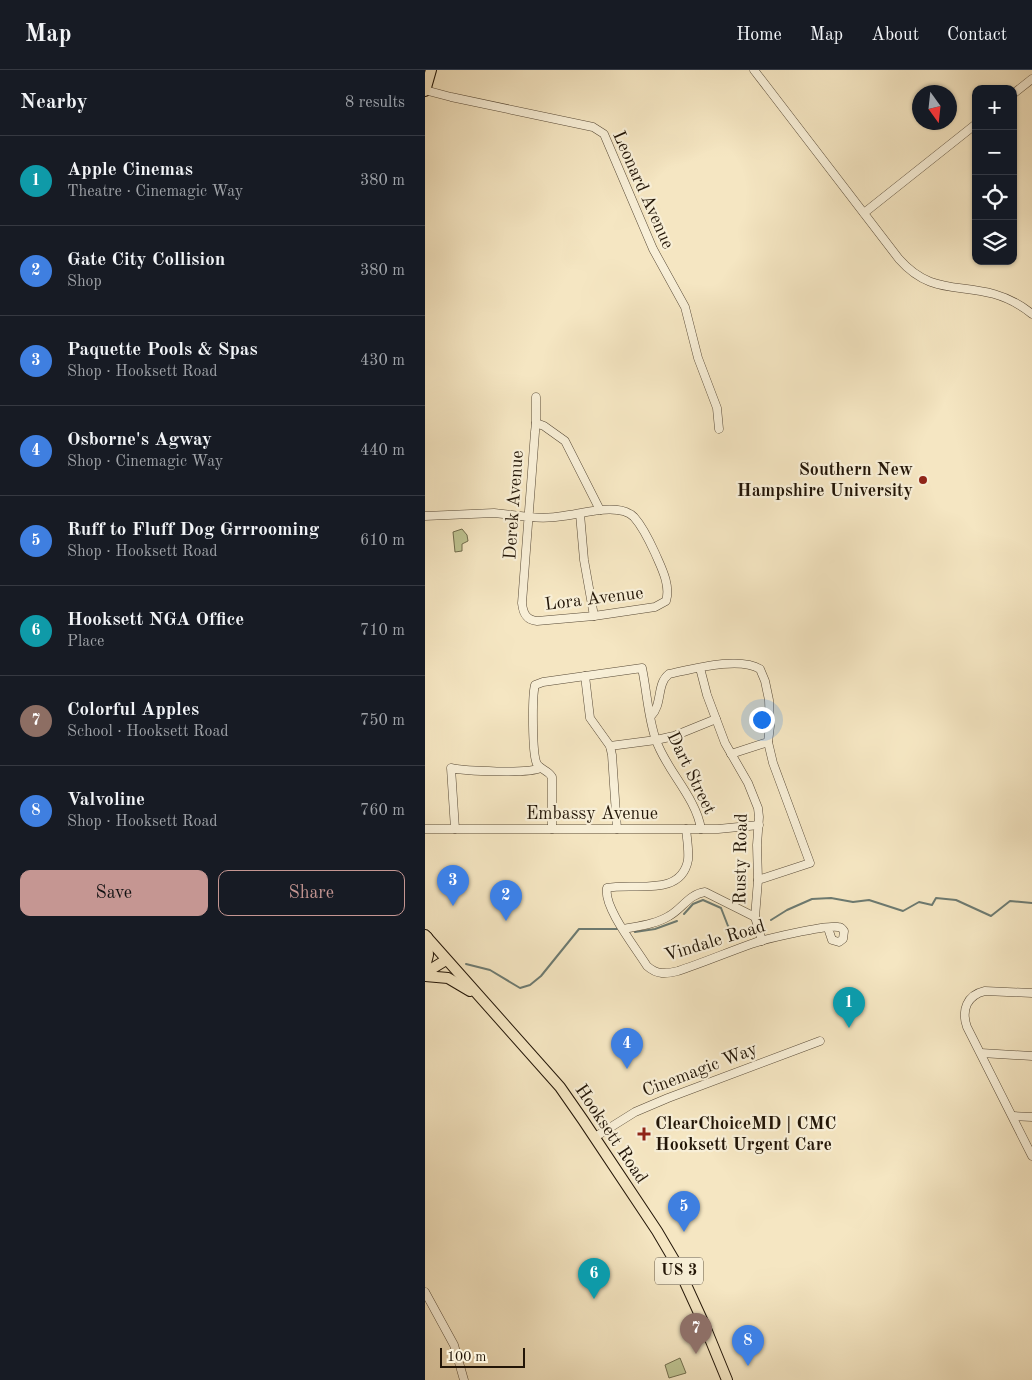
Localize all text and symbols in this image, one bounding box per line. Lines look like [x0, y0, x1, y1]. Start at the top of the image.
text: Map [25, 23, 72, 47]
text: Home [736, 26, 782, 44]
text: Map [810, 26, 843, 44]
text: About [871, 26, 919, 44]
text: Contact [947, 26, 1007, 44]
north arrow [912, 85, 957, 130]
map controls [972, 85, 1017, 265]
button: + [972, 85, 1017, 130]
text: Nearby [20, 92, 88, 113]
text: 8 results [345, 95, 405, 111]
street label: Leonard Avenue [609, 128, 677, 252]
button: − [972, 130, 1017, 175]
text: Apple Cinemas [67, 161, 193, 180]
text: 1 [31, 173, 41, 189]
text: 380 m [360, 173, 405, 189]
button: locate [972, 175, 1017, 220]
text: Theatre · Cinemagic Way [67, 184, 243, 200]
button: layers [972, 220, 1017, 265]
text: Gate City Collision [67, 251, 225, 270]
text: 2 [31, 263, 41, 279]
text: 380 m [360, 263, 405, 279]
text: Shop [67, 274, 102, 290]
text: Paquette Pools & Spas [67, 341, 258, 360]
text: 3 [31, 353, 41, 369]
text: 430 m [360, 353, 405, 369]
text: Shop · Hooksett Road [67, 364, 218, 380]
text: Osborne's Agway [67, 431, 212, 450]
text: 4 [31, 443, 41, 459]
text: 440 m [360, 443, 405, 459]
street label: Derek Avenue [501, 450, 527, 560]
text: Shop · Cinemagic Way [67, 454, 223, 470]
place label: Southern New Hampshire University [737, 461, 913, 500]
marker: Southern New Hampshire University [917, 474, 929, 486]
text: Ruff to Fluff Dog Grrrooming [67, 521, 319, 540]
text: 5 [31, 533, 41, 549]
text: 610 m [360, 533, 405, 549]
text: Shop · Hooksett Road [67, 544, 218, 560]
street label: Lora Avenue [544, 584, 644, 614]
text: Hooksett NGA Office [67, 611, 244, 630]
text: 6 [31, 623, 41, 639]
text: 710 m [360, 623, 405, 639]
text: Place [67, 634, 104, 650]
text: Colorful Apples [67, 701, 199, 720]
your location [749, 707, 775, 733]
text: 7 [31, 713, 41, 729]
text: 750 m [360, 713, 405, 729]
text: School · Hooksett Road [67, 724, 229, 740]
street label: Dart Street [663, 729, 719, 817]
text: Valvoline [67, 791, 145, 810]
text: 8 [31, 803, 41, 819]
text: 760 m [360, 803, 405, 819]
street label: Embassy Avenue [526, 805, 658, 823]
street label: Rusty Road [731, 813, 751, 905]
text: Shop · Hooksett Road [67, 814, 218, 830]
pin: 3 [437, 865, 469, 906]
button: Save [20, 870, 208, 916]
button: Share [218, 870, 405, 916]
pin: 2 [490, 880, 522, 921]
street label: Vindale Road [663, 917, 767, 965]
pin: 1 [833, 987, 865, 1028]
pin: 4 [611, 1028, 643, 1069]
street label: Cinemagic Way [640, 1040, 760, 1100]
street label: Hooksett Road [571, 1081, 651, 1187]
place label: ClearChoiceMD | CMC Hooksett Urgent Care [655, 1115, 836, 1154]
marker: ClearChoiceMD | CMC Hooksett Urgent Care [637, 1127, 651, 1141]
pin: 5 [668, 1191, 700, 1232]
pin: 6 [578, 1258, 610, 1299]
road number: US 3 [655, 1258, 703, 1284]
pin: 7 [680, 1313, 712, 1354]
pin: 8 [732, 1325, 764, 1366]
scale bar [440, 1345, 525, 1368]
text: 100 m [447, 1350, 486, 1364]

